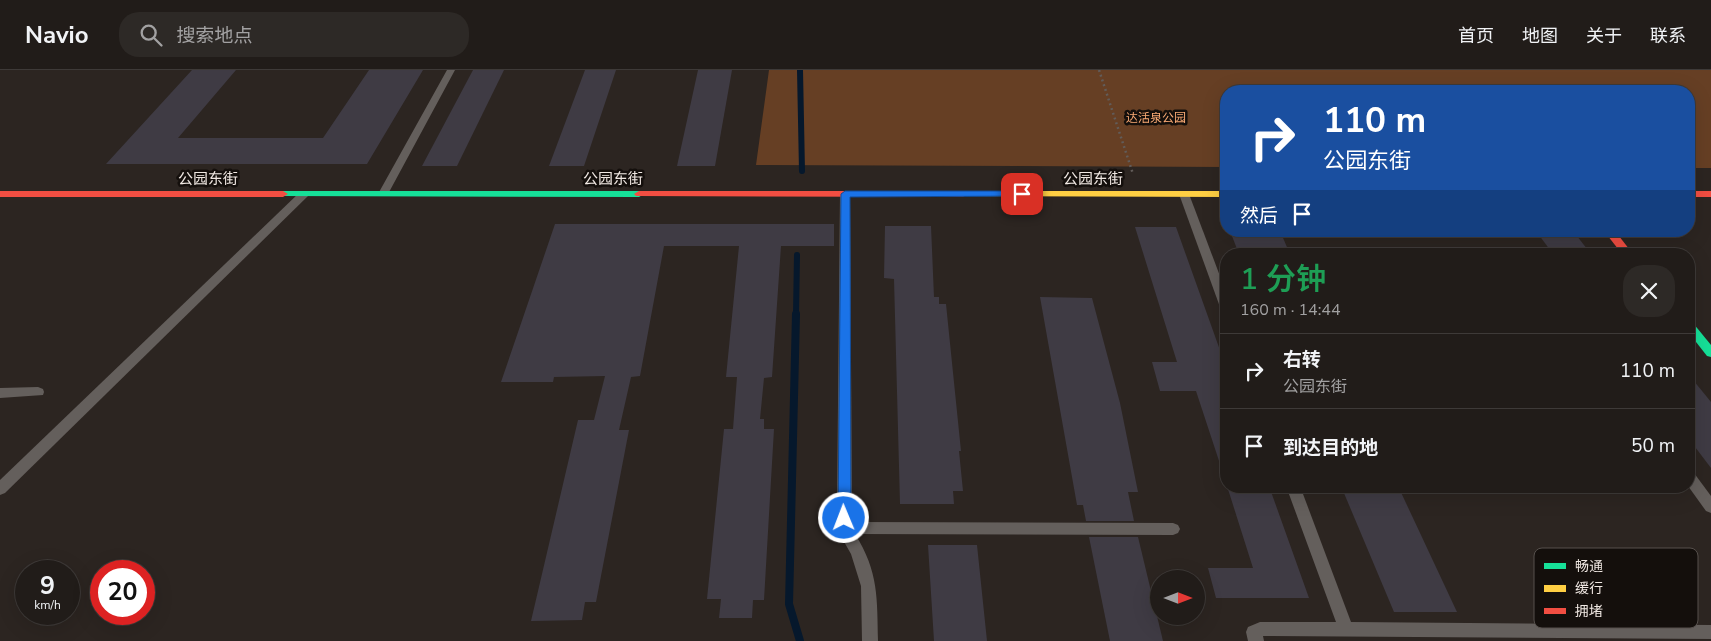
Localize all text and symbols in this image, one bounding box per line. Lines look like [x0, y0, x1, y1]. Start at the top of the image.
search box [119, 12, 469, 57]
text: Navio [25, 19, 89, 51]
icon: search [137, 21, 165, 49]
text: 搜索地点 [177, 23, 253, 49]
text: 首页 [1458, 24, 1494, 48]
text: 地图 [1522, 24, 1558, 48]
text: 关于 [1586, 24, 1622, 48]
text: 联系 [1650, 24, 1686, 48]
text: 110 m [1323, 97, 1426, 144]
icon: right [1240, 105, 1305, 170]
park label: 达活泉公园 [1126, 110, 1186, 126]
text: 公园东街 [1323, 146, 1411, 176]
street label: 公园东街 [178, 169, 238, 189]
street label: 公园东街 [583, 169, 643, 189]
street label: 公园东街 [1063, 169, 1123, 189]
pin [1001, 173, 1043, 215]
icon: arrive [1008, 180, 1036, 208]
icon: arrive [1288, 200, 1316, 228]
text: 然后 [1240, 203, 1278, 229]
text: 1 分钟 [1240, 259, 1326, 300]
button: close [1623, 265, 1675, 317]
text: 160 m · 14:44 [1240, 299, 1341, 321]
text: 右转 [1283, 347, 1321, 373]
icon: right [1240, 357, 1268, 385]
text: 110 m [1620, 358, 1675, 384]
text: 公园东街 [1283, 376, 1347, 398]
icon: arrive [1240, 432, 1268, 460]
text: 50 m [1631, 433, 1675, 459]
text: 到达目的地 [1283, 435, 1378, 461]
position arrow [817, 491, 869, 543]
legend [1534, 548, 1698, 628]
text: 畅通 [1575, 557, 1603, 576]
speed limit sign: 20 [90, 560, 155, 625]
text: 9 [40, 569, 55, 603]
north arrow [1150, 570, 1205, 625]
map controls [1150, 570, 1205, 625]
text: 缓行 [1575, 579, 1603, 598]
text: km/h [34, 597, 61, 613]
text: 拥堵 [1575, 602, 1603, 621]

